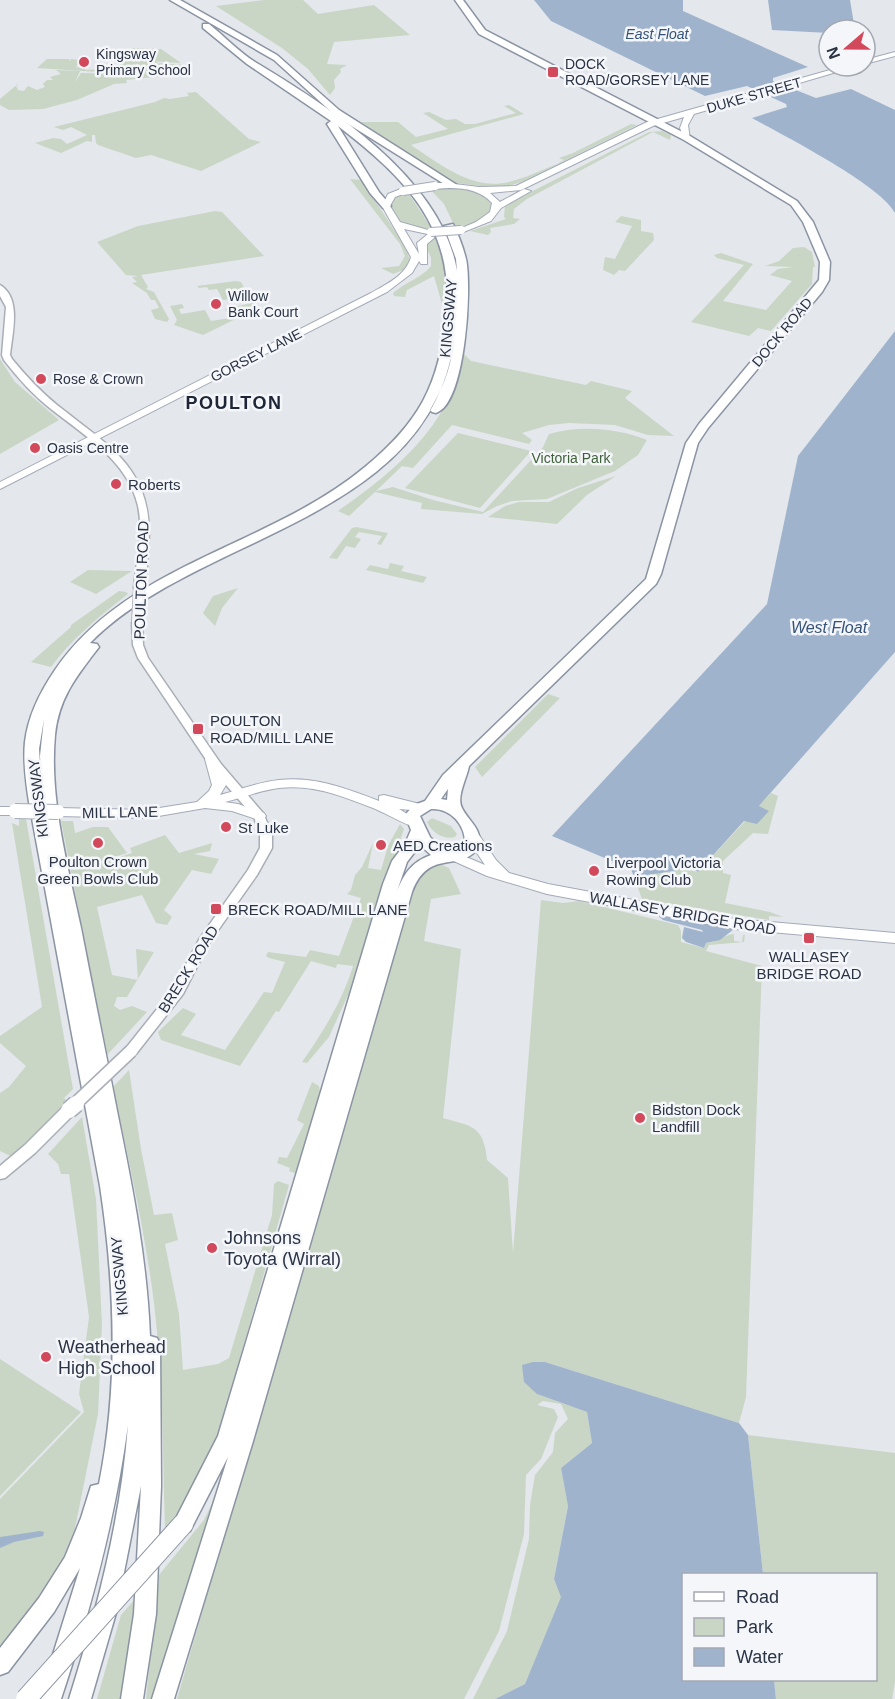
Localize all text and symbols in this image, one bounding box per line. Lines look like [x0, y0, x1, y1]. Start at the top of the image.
north arrow [817, 18, 877, 78]
water label: East Float [625, 26, 690, 42]
text: N [823, 45, 843, 61]
place label: Kingsway Primary School [96, 46, 191, 78]
marker: Kingsway Primary School [77, 55, 91, 69]
place label: DOCK ROAD/GORSEY LANE [565, 56, 709, 88]
marker: DOCK ROAD/GORSEY LANE [546, 65, 560, 79]
street label: DUKE STREET [705, 74, 804, 116]
street label: KINGSWAY [436, 278, 460, 358]
place label: Willow Bank Court [228, 288, 298, 320]
street label: DOCK ROAD [749, 294, 815, 370]
marker: Willow Bank Court [209, 297, 223, 311]
street label: GORSEY LANE [208, 325, 304, 385]
place label: Rose & Crown [53, 371, 143, 387]
marker: Rose & Crown [34, 372, 48, 386]
district label: POULTON [186, 393, 282, 413]
place label: Oasis Centre [47, 440, 129, 456]
marker: Oasis Centre [28, 441, 42, 455]
park label: Victoria Park [531, 450, 612, 466]
place label: Roberts [128, 476, 181, 493]
marker: Roberts [109, 477, 123, 491]
street label: POULTON ROAD [130, 520, 152, 640]
water label: West Float [791, 619, 868, 636]
place label: POULTON ROAD/MILL LANE [210, 712, 334, 746]
marker: POULTON ROAD/MILL LANE [191, 722, 205, 736]
street label: KINGSWAY [25, 758, 51, 838]
street label: MILL LANE [82, 803, 158, 821]
place label: St Luke [238, 819, 289, 836]
marker: St Luke [219, 820, 233, 834]
marker: Poulton Crown Green Bowls Club [91, 836, 105, 850]
place label: AED Creations [393, 837, 492, 854]
marker: AED Creations [374, 838, 388, 852]
place label: Poulton Crown Green Bowls Club [38, 853, 158, 887]
place label: Liverpool Victoria Rowing Club [606, 854, 721, 888]
marker: Liverpool Victoria Rowing Club [587, 864, 601, 878]
street label: WALLASEY BRIDGE ROAD [588, 888, 778, 938]
place label: BRECK ROAD/MILL LANE [228, 901, 408, 918]
marker: BRECK ROAD/MILL LANE [209, 902, 223, 916]
street label: BRECK ROAD [155, 922, 222, 1016]
marker: WALLASEY BRIDGE ROAD [802, 931, 816, 945]
place label: WALLASEY BRIDGE ROAD [756, 948, 862, 982]
place label: Bidston Dock Landfill [652, 1101, 741, 1135]
marker: Bidston Dock Landfill [633, 1111, 647, 1125]
place label: Johnsons Toyota (Wirral) [224, 1228, 341, 1269]
street label: KINGSWAY [107, 1236, 131, 1316]
marker: Johnsons Toyota (Wirral) [205, 1241, 219, 1255]
place label: Weatherhead High School [58, 1337, 166, 1378]
marker: Weatherhead High School [39, 1350, 53, 1364]
legend [682, 1573, 877, 1681]
text: Road [736, 1587, 779, 1607]
text: Park [736, 1617, 774, 1637]
text: Water [736, 1647, 783, 1667]

